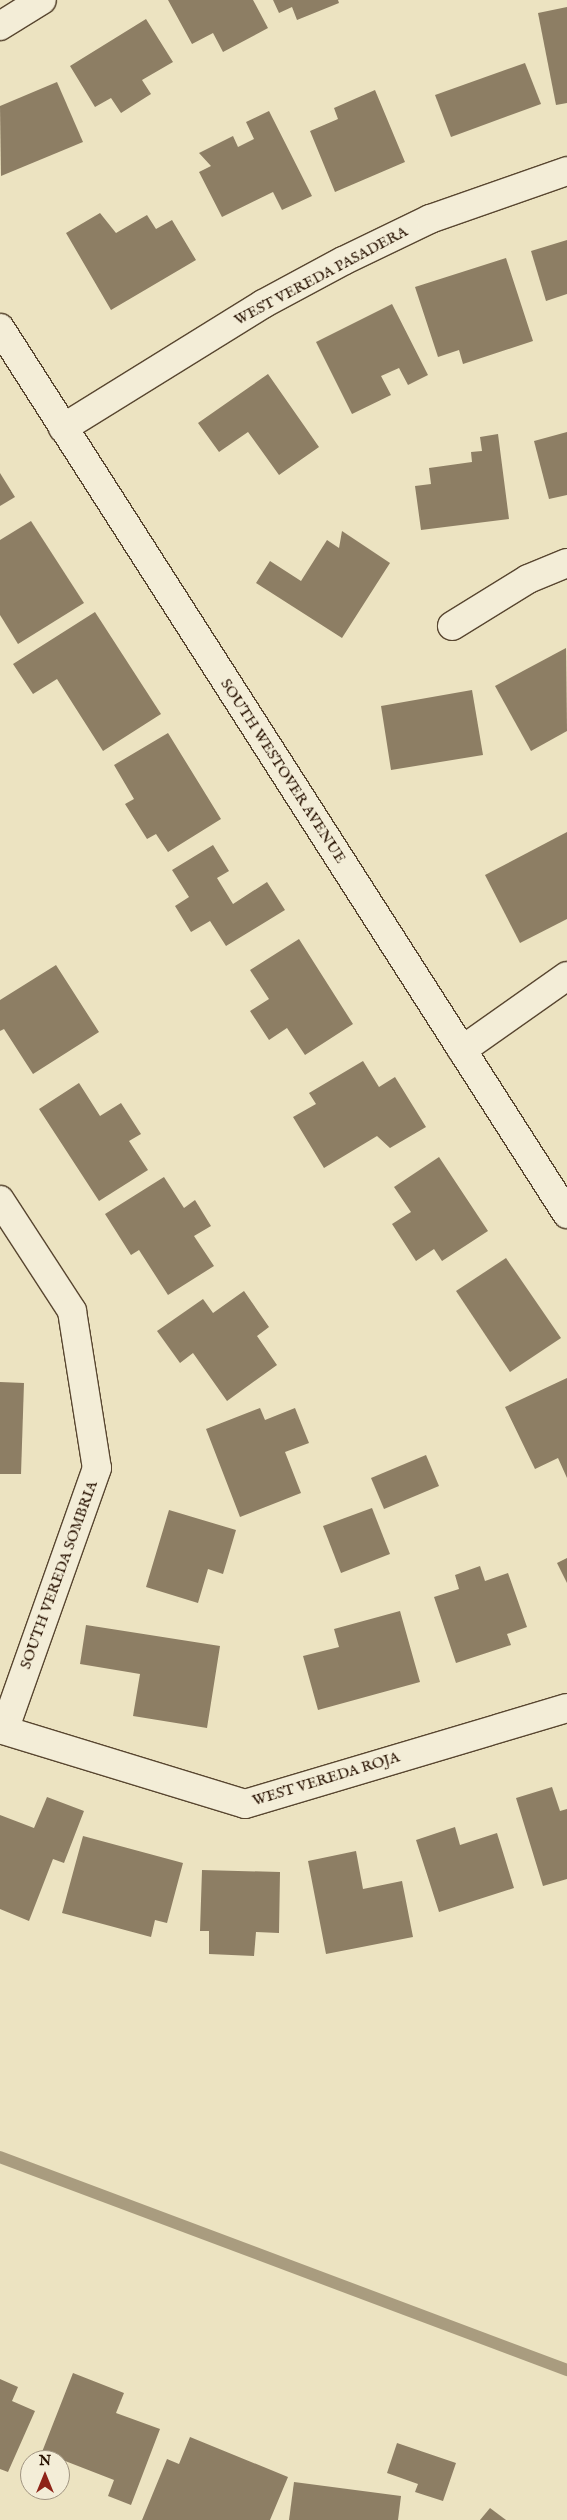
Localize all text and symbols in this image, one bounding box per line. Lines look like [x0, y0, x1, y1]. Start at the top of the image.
street label: WEST VEREDA PASADERA [231, 223, 411, 329]
street label: SOUTH WESTOVER AVENUE [217, 676, 349, 866]
street label: SOUTH VEREDA SOMBRIA [17, 1479, 101, 1671]
street label: WEST VEREDA ROJA [250, 1748, 402, 1810]
north arrow [20, 2450, 70, 2500]
text: N [39, 2452, 51, 2470]

